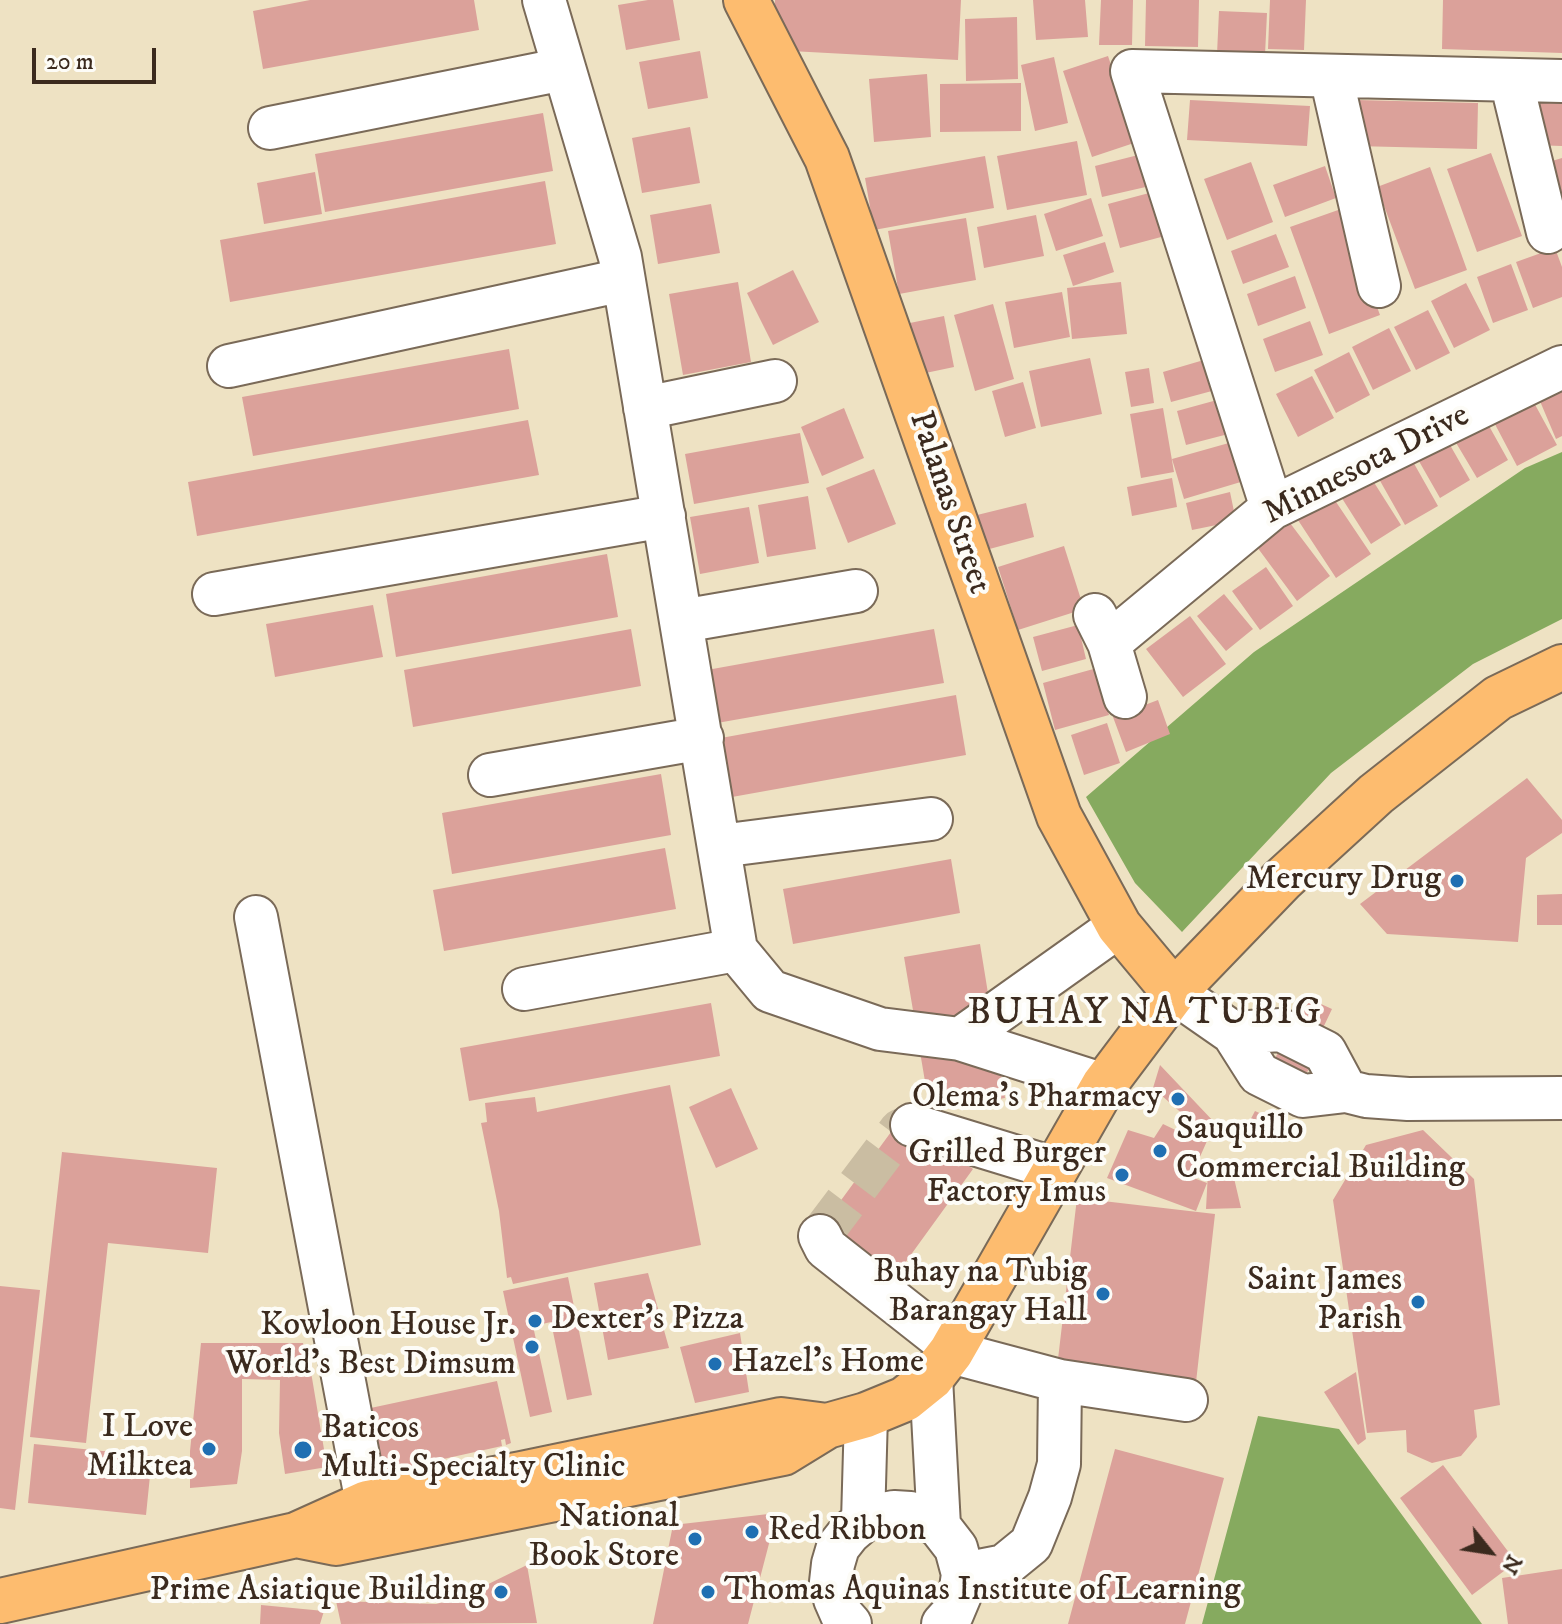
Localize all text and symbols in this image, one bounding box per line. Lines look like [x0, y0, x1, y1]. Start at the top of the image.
scale bar [36, 32, 160, 82]
text: 20 m [46, 47, 94, 77]
street label: Minnesota Drive [1257, 397, 1477, 535]
street label: Palanas Street [898, 406, 998, 600]
place label: Mercury Drug [1246, 861, 1441, 901]
marker: Mercury Drug [1448, 872, 1466, 890]
district label: BUHAY NA TUBIG [967, 992, 1323, 1038]
place label: Olema's Pharmacy [912, 1079, 1162, 1119]
marker: Olema's Pharmacy [1169, 1090, 1187, 1108]
place label: Sauquillo Commercial Building [1176, 1111, 1465, 1190]
place label: Grilled Burger Factory Imus [908, 1135, 1106, 1214]
marker: Sauquillo Commercial Building [1151, 1142, 1169, 1160]
marker: Grilled Burger Factory Imus [1113, 1166, 1131, 1184]
place label: Buhay na Tubig Barangay Hall [873, 1254, 1087, 1334]
place label: Saint James Parish [1247, 1262, 1402, 1342]
marker: Buhay na Tubig Barangay Hall [1094, 1285, 1112, 1303]
marker: Saint James Parish [1409, 1293, 1427, 1311]
place label: Dexter's Pizza [551, 1301, 744, 1341]
place label: Kowloon House Jr. World’s Best Dimsum [225, 1307, 516, 1386]
marker: Dexter's Pizza [526, 1312, 544, 1330]
marker: Kowloon House Jr. World’s Best Dimsum [523, 1338, 541, 1356]
place label: Hazel's Home [731, 1344, 924, 1384]
marker: Hazel's Home [706, 1355, 724, 1373]
place label: I Love Milktea [87, 1409, 193, 1488]
place label: Baticos Multi-Specialty Clinic [321, 1410, 625, 1490]
marker: Baticos Multi-Specialty Clinic [292, 1439, 314, 1461]
marker: I Love Milktea [200, 1440, 218, 1458]
place label: National Book Store [529, 1499, 679, 1578]
place label: Red Ribbon [768, 1512, 926, 1552]
north arrow [1450, 1512, 1530, 1592]
marker: Red Ribbon [743, 1523, 761, 1541]
marker: National Book Store [686, 1530, 704, 1548]
text: N [1495, 1550, 1527, 1579]
place label: Prime Asiatique Building [150, 1572, 485, 1612]
place label: Thomas Aquinas Institute of Learning [724, 1572, 1240, 1612]
marker: Prime Asiatique Building [492, 1583, 510, 1601]
marker: Thomas Aquinas Institute of Learning [699, 1583, 717, 1601]

